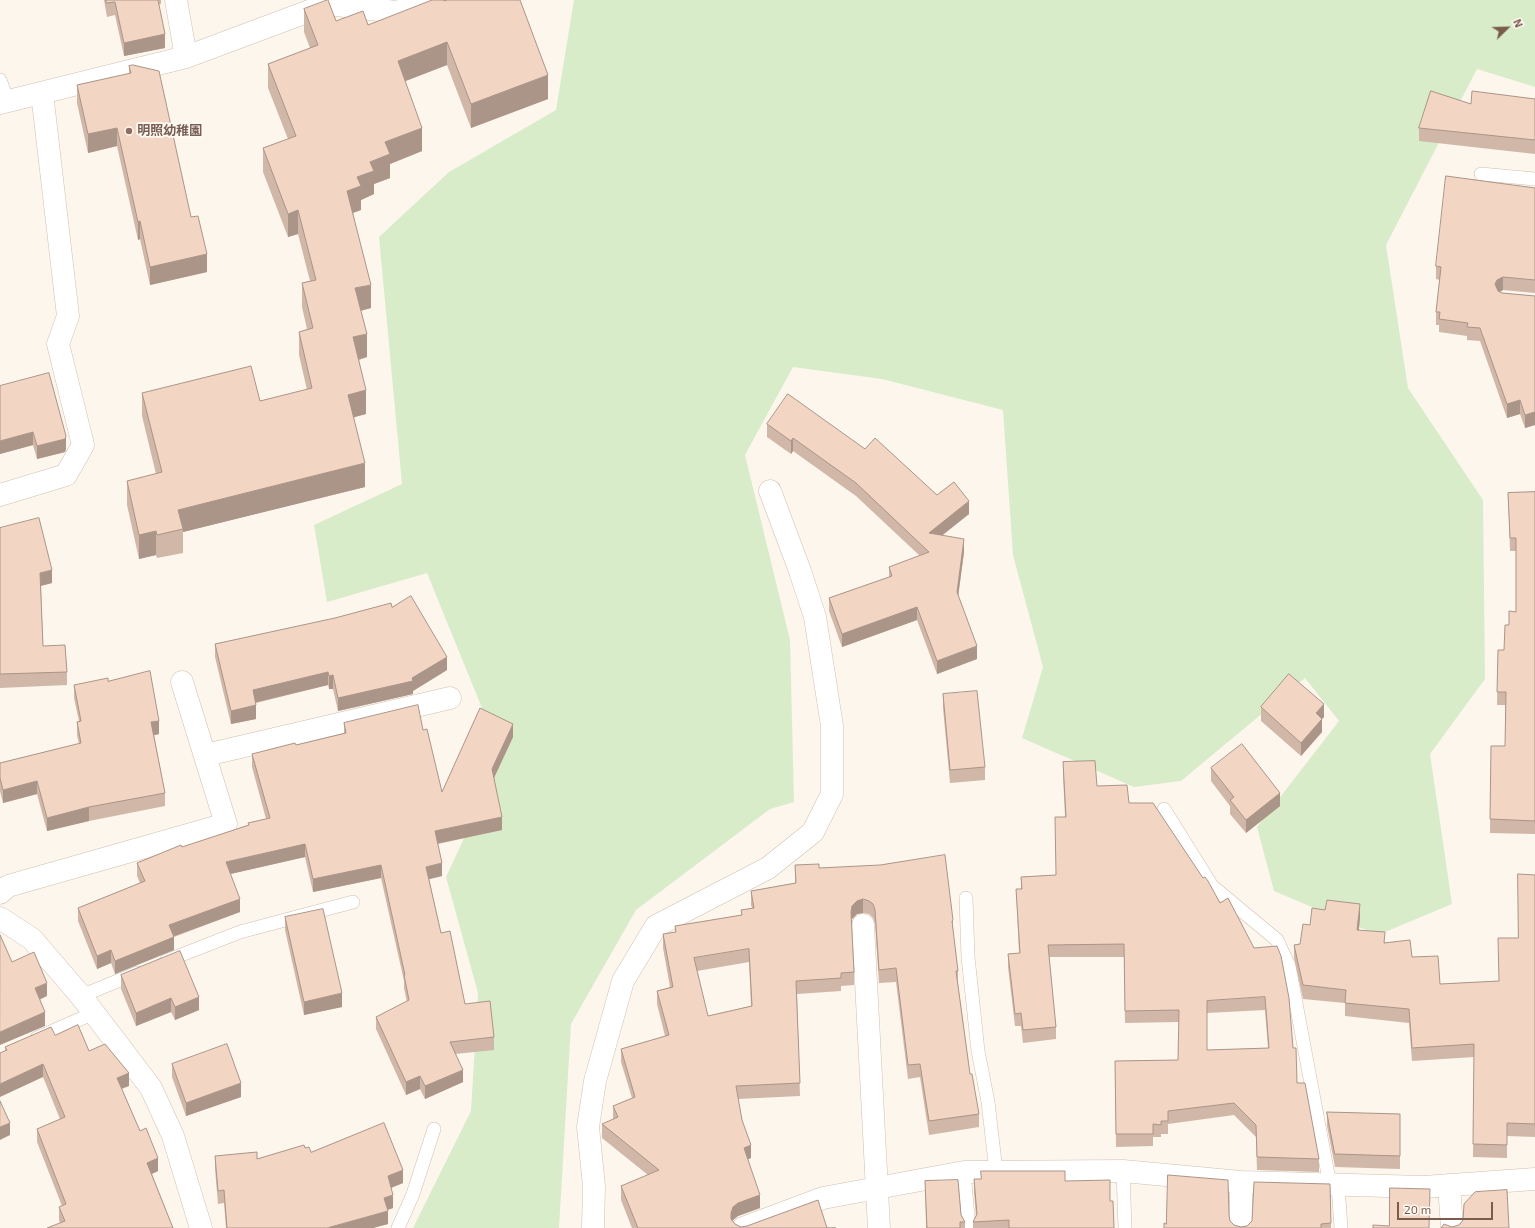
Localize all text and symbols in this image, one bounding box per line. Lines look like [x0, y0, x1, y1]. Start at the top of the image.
north arrow [1487, 8, 1527, 48]
text: N [1511, 17, 1526, 29]
place label: 明照幼稚園 [137, 123, 202, 139]
marker: 明照幼稚園 [124, 126, 134, 136]
scale bar [1399, 1194, 1495, 1220]
text: 20 m [1404, 1202, 1431, 1216]

